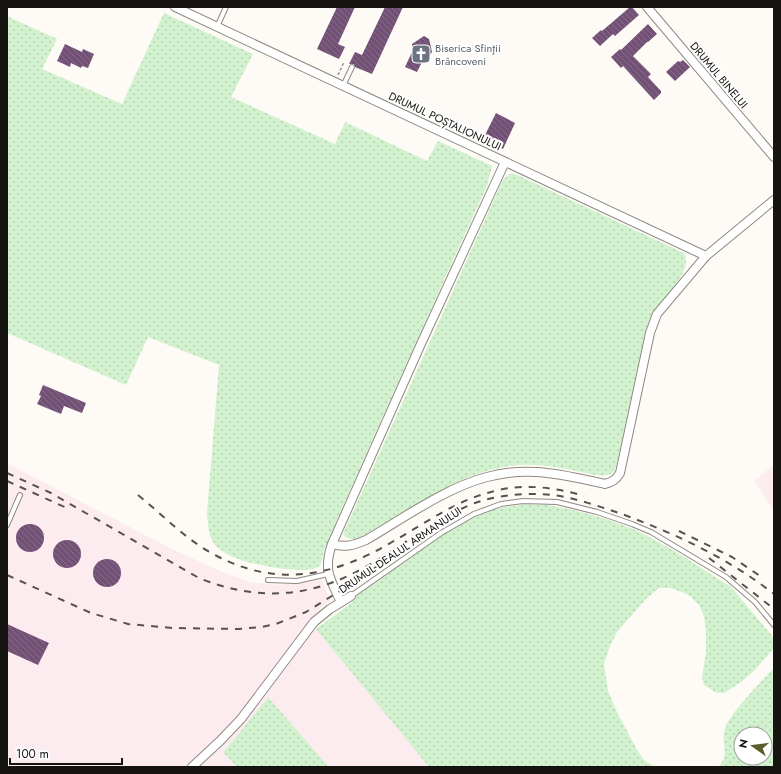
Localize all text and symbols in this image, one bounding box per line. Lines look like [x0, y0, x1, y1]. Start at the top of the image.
street label: DRUMUL BINELUI [686, 38, 752, 112]
place label: Biserica Sfinţii Brâncoveni [435, 40, 501, 69]
church icon: Biserica Sfinţii Brâncoveni [410, 43, 432, 65]
street label: DRUMUL POȘTALIONULUI [386, 88, 504, 154]
street label: DRUMUL DEALUL ARMANULUI [335, 503, 465, 597]
north arrow [733, 726, 773, 766]
text: N [734, 737, 752, 750]
scale bar [10, 740, 122, 766]
text: 100 m [16, 745, 49, 763]

